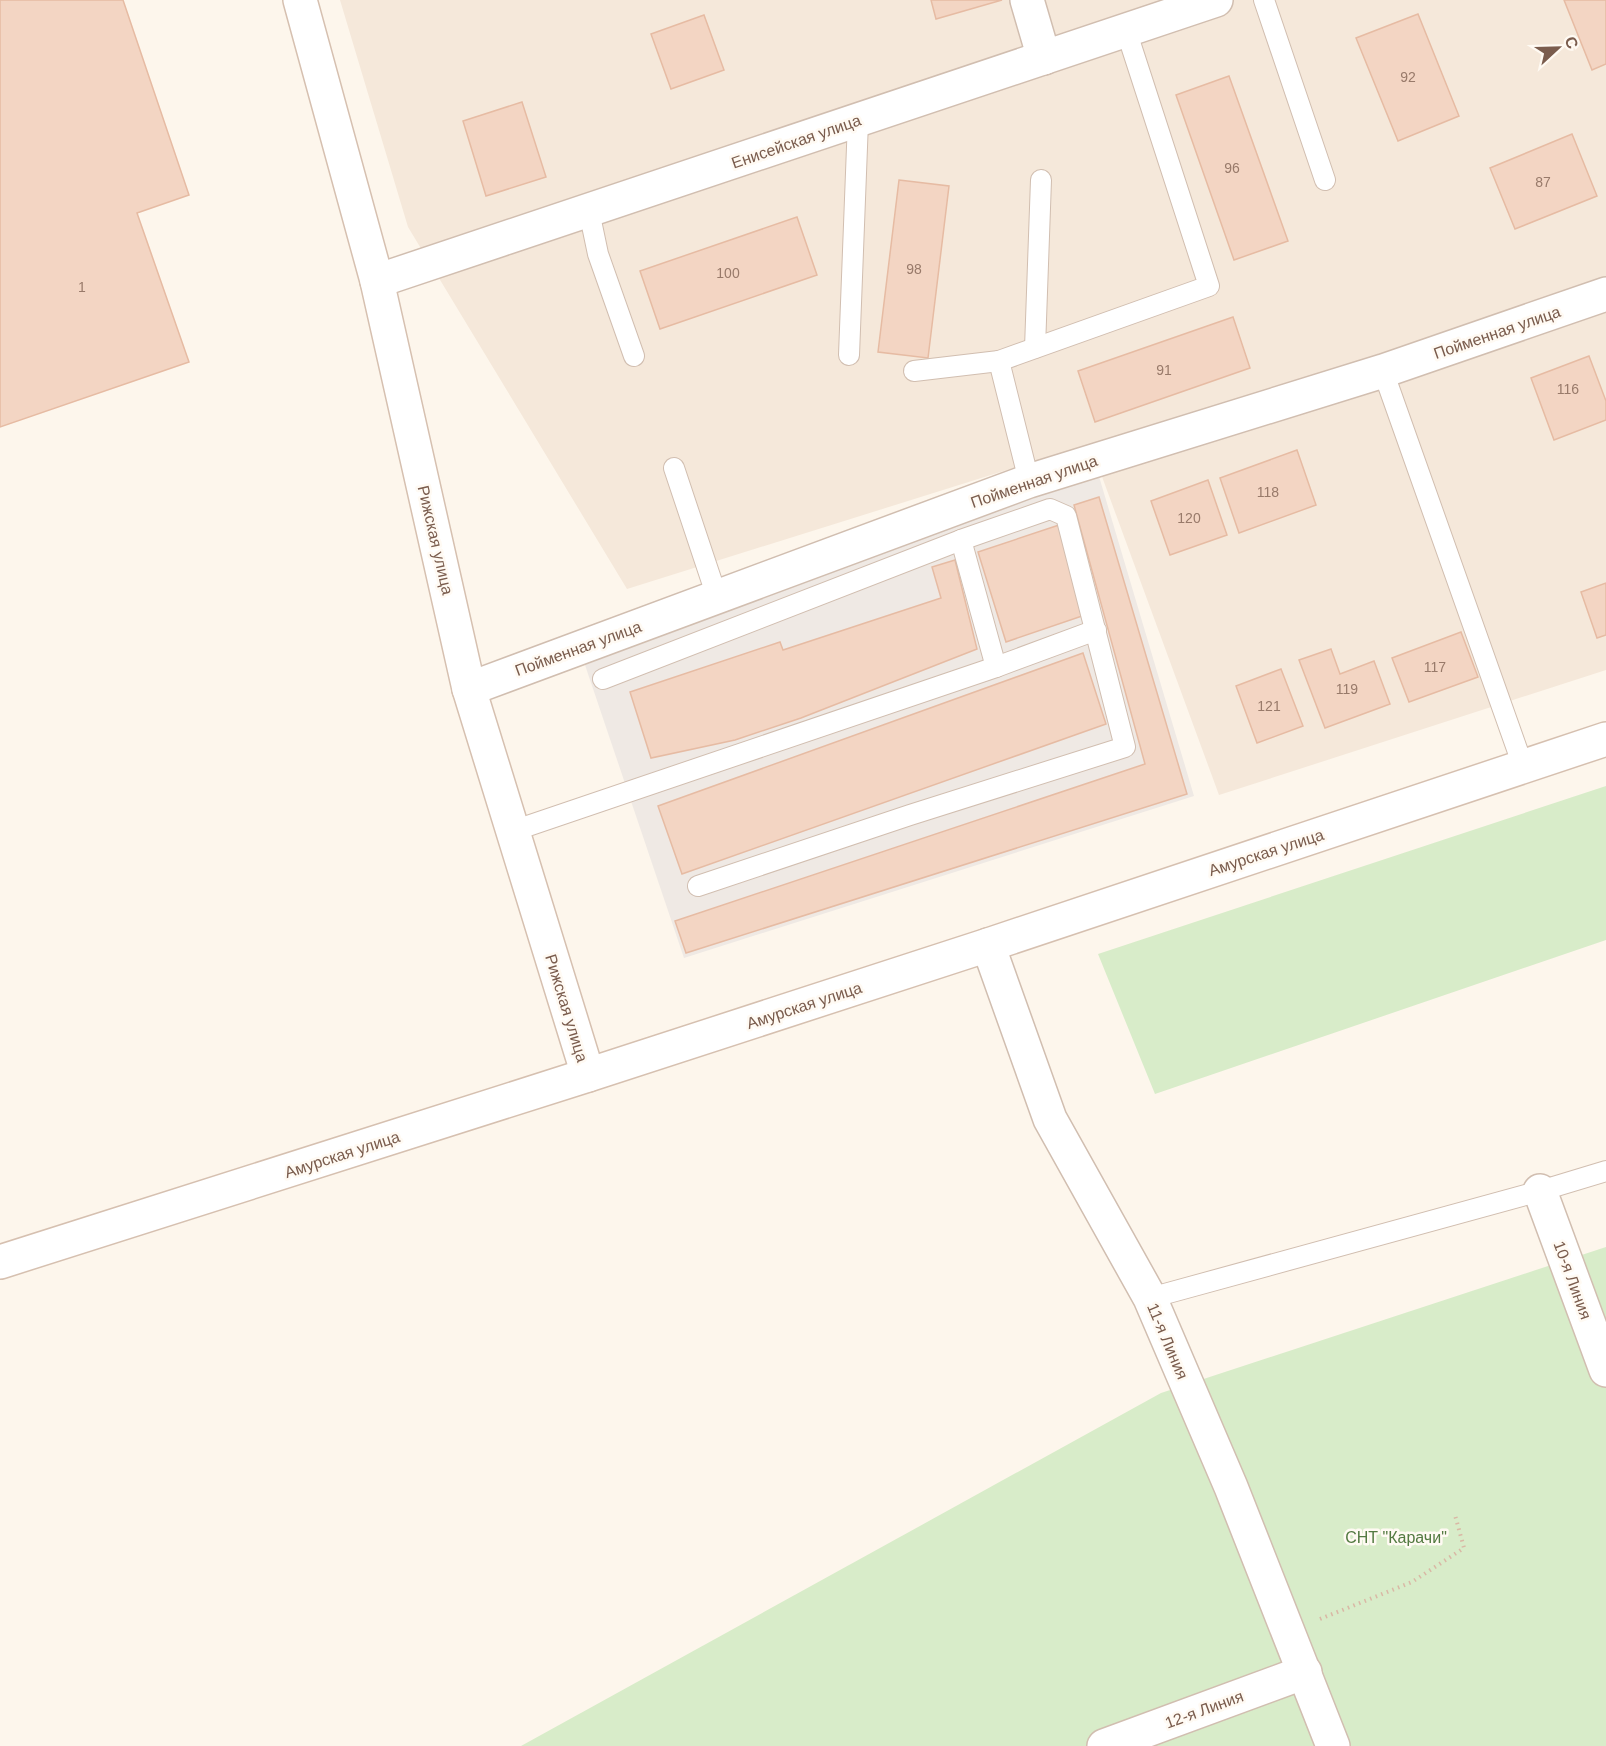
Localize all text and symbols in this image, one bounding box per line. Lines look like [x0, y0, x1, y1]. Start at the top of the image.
north arrow [1528, 18, 1588, 78]
text: С [1561, 34, 1582, 52]
house number: 92 [1400, 69, 1416, 85]
street label: Енисейская улица [729, 111, 863, 172]
house number: 96 [1224, 160, 1240, 176]
house number: 87 [1535, 174, 1551, 190]
house number: 98 [906, 261, 922, 277]
house number: 100 [716, 265, 740, 281]
house number: 1 [78, 279, 86, 295]
street label: Пойменная улица [1432, 303, 1563, 362]
house number: 91 [1156, 362, 1172, 378]
house number: 116 [1557, 381, 1579, 397]
street label: Пойменная улица [969, 452, 1100, 511]
street label: Рижская улица [415, 484, 456, 597]
house number: 118 [1257, 484, 1279, 500]
house number: 120 [1177, 510, 1201, 526]
street label: Пойменная улица [513, 618, 644, 679]
house number: 117 [1424, 659, 1446, 675]
house number: 119 [1336, 681, 1358, 697]
house number: 121 [1257, 698, 1281, 714]
street label: Амурская улица [1207, 826, 1326, 879]
street label: Рижская улица [542, 952, 591, 1064]
street label: Амурская улица [745, 979, 864, 1032]
street label: Амурская улица [283, 1128, 402, 1181]
street label: 10-я Линия [1551, 1239, 1595, 1322]
street label: 11-я Линия [1144, 1301, 1191, 1382]
park label: СНТ "Карачи" [1345, 1529, 1447, 1546]
street label: 12-я Линия [1163, 1687, 1246, 1731]

